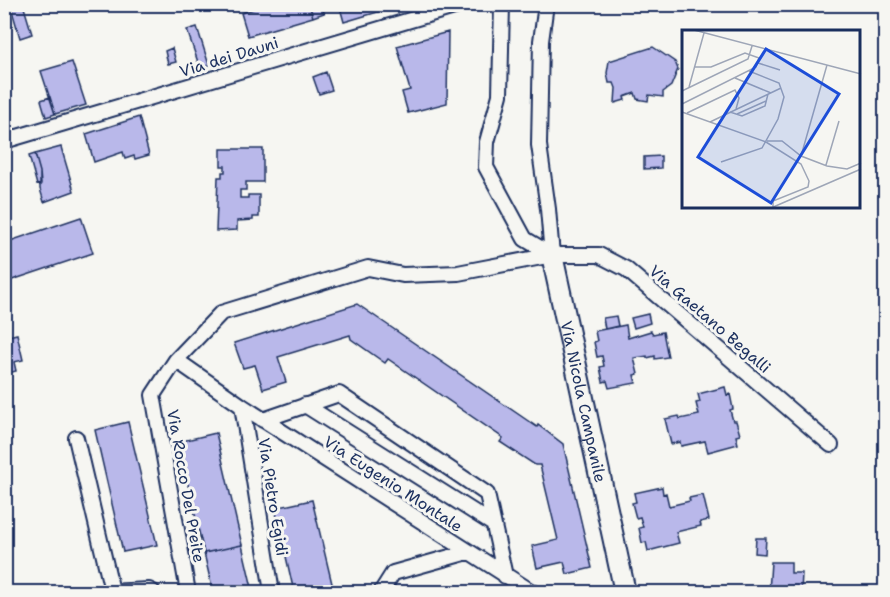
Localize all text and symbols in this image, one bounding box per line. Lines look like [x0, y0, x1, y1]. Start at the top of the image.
inset map [682, 30, 860, 208]
street label: Via dei Dauni [177, 32, 281, 82]
street label: Via Gaetano Begalli [645, 260, 775, 378]
street label: Via Nicola Campanile [556, 319, 611, 484]
street label: Via Rocco Del Preite [162, 408, 210, 564]
street label: Via Eugenio Montale [320, 431, 466, 537]
street label: Via Pietro Egidi [253, 436, 293, 558]

